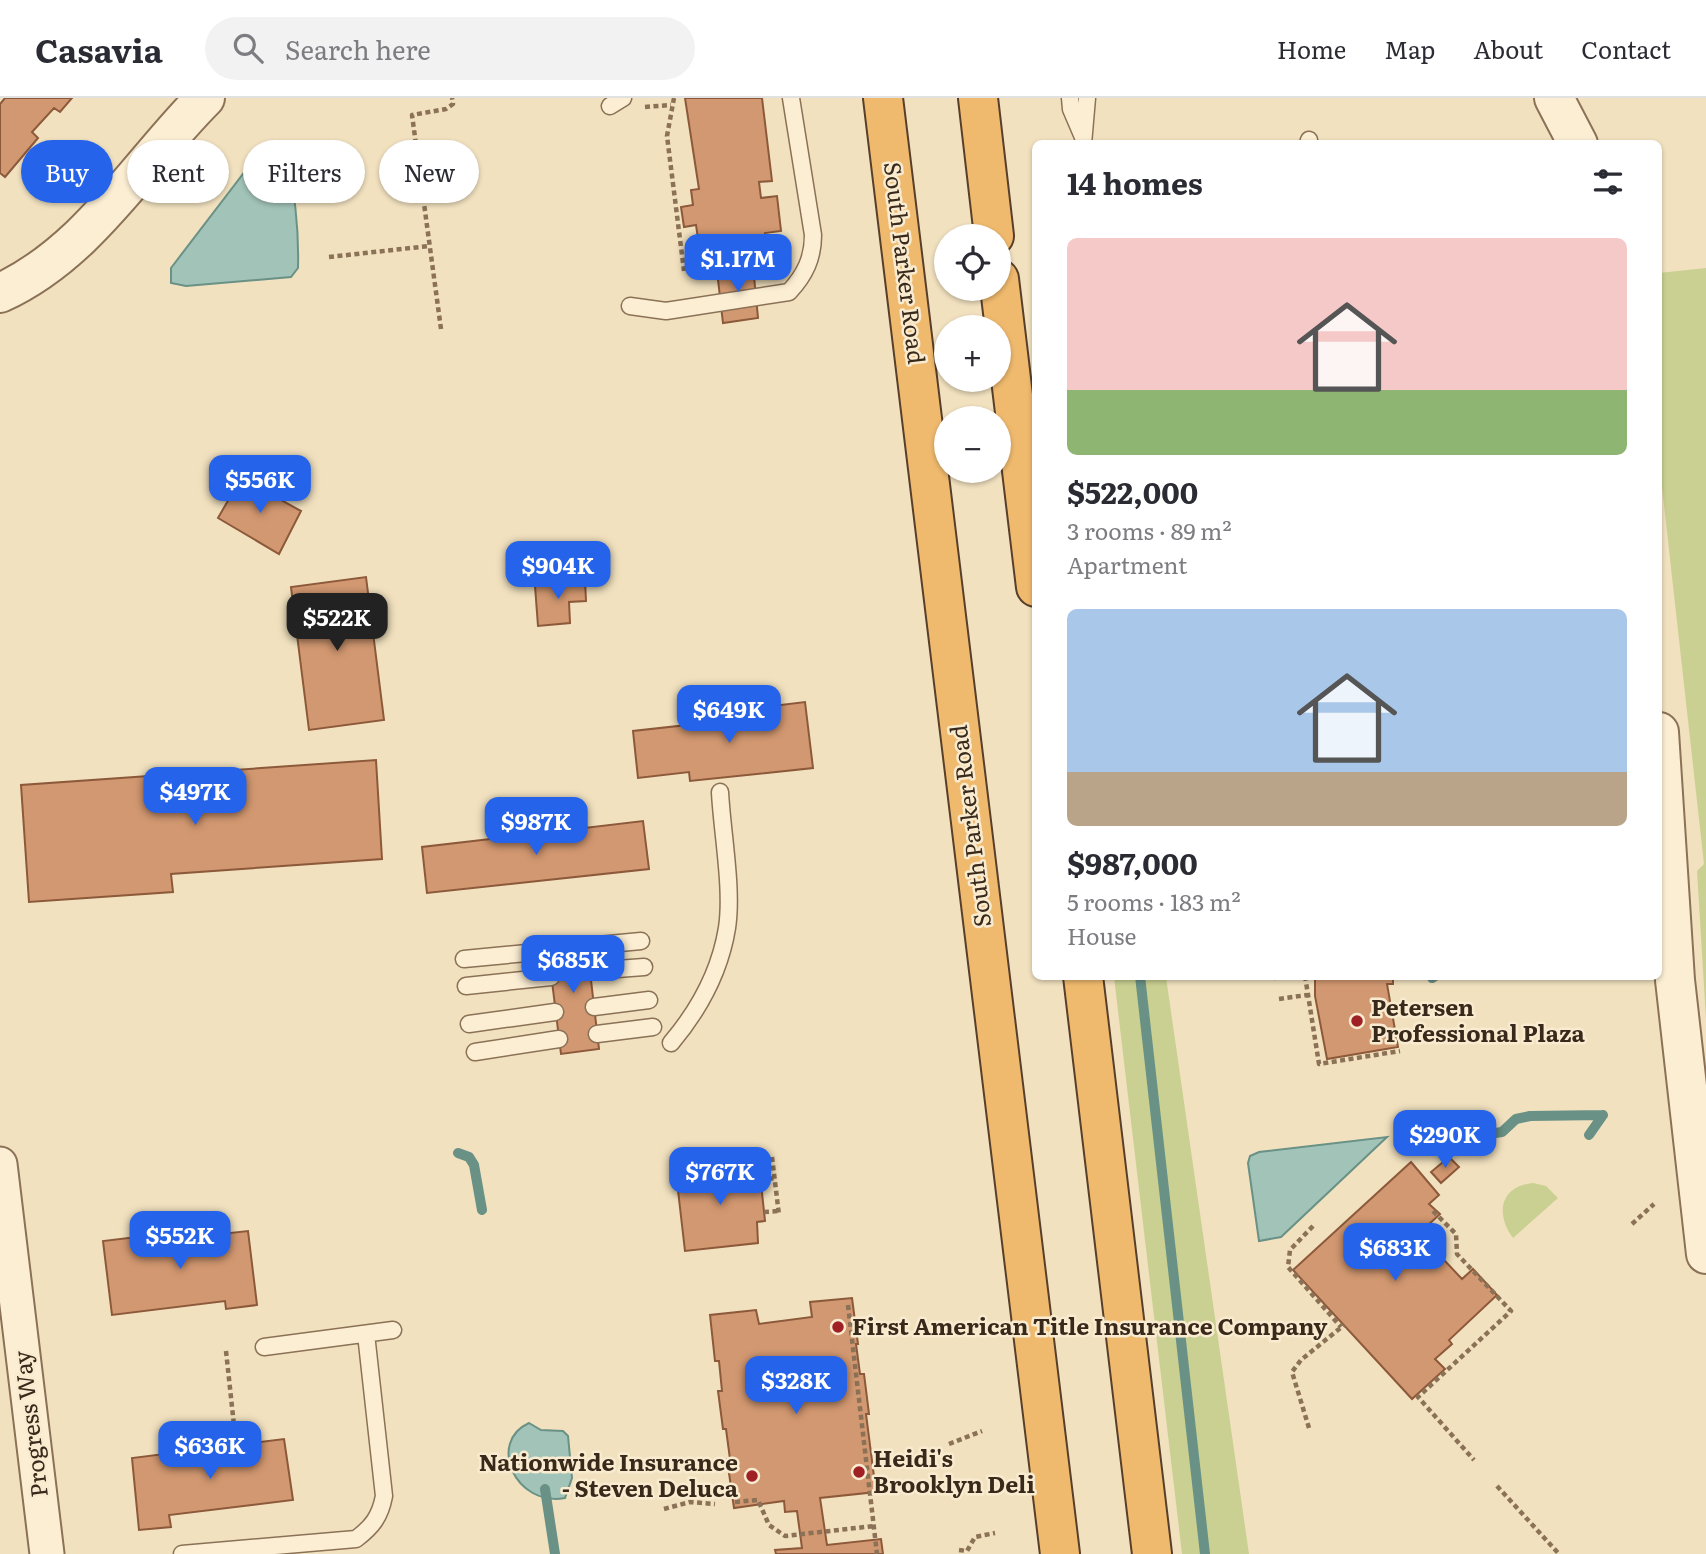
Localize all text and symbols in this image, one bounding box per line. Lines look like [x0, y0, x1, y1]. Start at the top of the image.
search box [205, 17, 695, 80]
text: Casavia [35, 24, 163, 73]
icon: search [229, 29, 267, 67]
text: Search here [285, 29, 431, 68]
text: Home [1277, 31, 1346, 66]
text: Map [1384, 31, 1435, 66]
text: About [1473, 31, 1543, 66]
text: Contact [1581, 31, 1671, 66]
chip: Buy [21, 140, 113, 203]
chip: Rent [127, 140, 229, 203]
chip: Filters [243, 140, 365, 203]
chip: New [379, 140, 479, 203]
street label: South Parker Road [877, 160, 935, 366]
text: 14 homes [1067, 160, 1203, 204]
icon: filters [1589, 163, 1627, 201]
map controls [934, 224, 1011, 483]
button: locate [934, 224, 1011, 301]
pin: $1.17M [681, 234, 795, 294]
text: $1.17M [701, 240, 775, 274]
icon: home [1284, 284, 1410, 410]
button: + [934, 315, 1011, 392]
button: − [934, 406, 1011, 483]
pin: $556K [211, 456, 309, 515]
text: $556K [225, 461, 295, 495]
text: $522,000 [1067, 469, 1198, 513]
text: 3 rooms · 89 m² [1067, 513, 1232, 547]
pin: $904K [509, 542, 607, 601]
text: $904K [521, 547, 595, 581]
text: Apartment [1067, 547, 1187, 581]
pin: $522K [288, 594, 386, 653]
text: $522K [303, 599, 371, 633]
icon: home [1284, 655, 1410, 781]
pin: $649K [680, 686, 778, 745]
text: $649K [693, 691, 765, 725]
street label: South Parker Road [940, 723, 998, 929]
pin: $497K [146, 768, 244, 827]
text: $497K [159, 773, 231, 807]
pin: $987K [487, 798, 585, 857]
text: $987K [501, 803, 571, 837]
text: $987,000 [1067, 840, 1198, 884]
text: 5 rooms · 183 m² [1067, 884, 1241, 918]
text: House [1067, 918, 1136, 952]
pin: $685K [524, 936, 622, 995]
text: $685K [537, 941, 609, 975]
place label: Petersen Professional Plaza [1371, 989, 1585, 1049]
marker: Petersen Professional Plaza [1349, 1013, 1365, 1029]
pin: $290K [1396, 1110, 1494, 1170]
text: $290K [1409, 1116, 1481, 1150]
pin: $767K [671, 1148, 769, 1207]
text: $767K [685, 1153, 755, 1187]
pin: $552K [131, 1212, 229, 1271]
text: $552K [146, 1217, 214, 1251]
pin: $683K [1346, 1224, 1444, 1283]
text: $683K [1359, 1229, 1431, 1263]
place label: First American Title Insurance Company [852, 1308, 1327, 1342]
marker: First American Title Insurance Company [830, 1319, 846, 1335]
street label: Progress Way [3, 1348, 55, 1500]
pin: $328K [747, 1356, 845, 1416]
text: $328K [761, 1362, 831, 1396]
pin: $636K [161, 1422, 259, 1481]
text: $636K [174, 1427, 246, 1461]
place label: Heidi's Brooklyn Deli [873, 1440, 1035, 1500]
place label: Nationwide Insurance - Steven Deluca [479, 1444, 739, 1504]
marker: Heidi's Brooklyn Deli [851, 1464, 867, 1480]
marker: Nationwide Insurance - Steven Deluca [744, 1468, 760, 1484]

